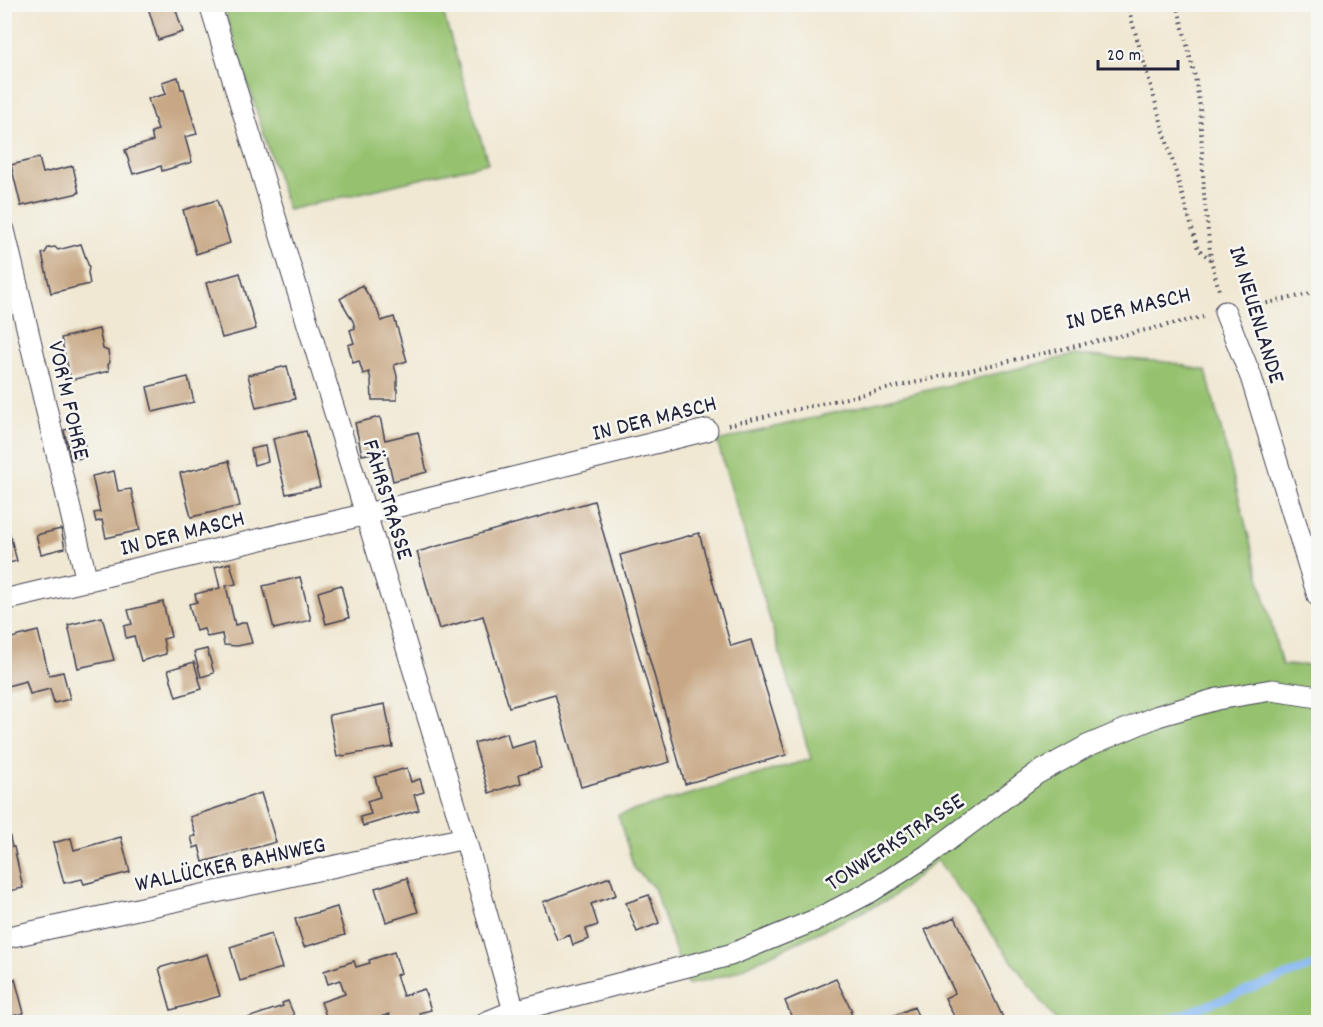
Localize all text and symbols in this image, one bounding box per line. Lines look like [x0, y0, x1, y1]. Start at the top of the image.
scale bar [1098, 33, 1178, 71]
text: 20 m [1107, 44, 1141, 69]
street label: IM NEUENLANDE [1218, 242, 1292, 388]
street label: IN DER MASCH [1063, 279, 1194, 341]
street label: VOR'M FOHRE [37, 338, 97, 463]
street label: IN DER MASCH [589, 388, 721, 452]
street label: FÄHRSTRASSE [352, 436, 421, 564]
street label: IN DER MASCH [117, 503, 249, 567]
street label: TONWERKSTRASSE [819, 786, 972, 901]
street label: WALLÜCKER BAHNWEG [132, 829, 329, 903]

